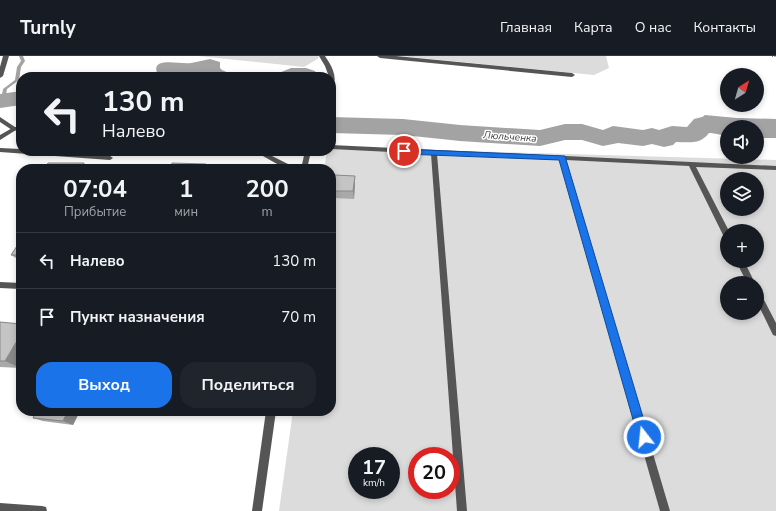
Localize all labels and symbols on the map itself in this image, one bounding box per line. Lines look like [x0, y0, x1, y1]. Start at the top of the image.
north arrow [720, 68, 764, 112]
water label: Люльченка [482, 128, 537, 146]
pin [387, 134, 421, 168]
position arrow [623, 416, 665, 458]
speed limit sign: 20 [408, 447, 460, 499]

